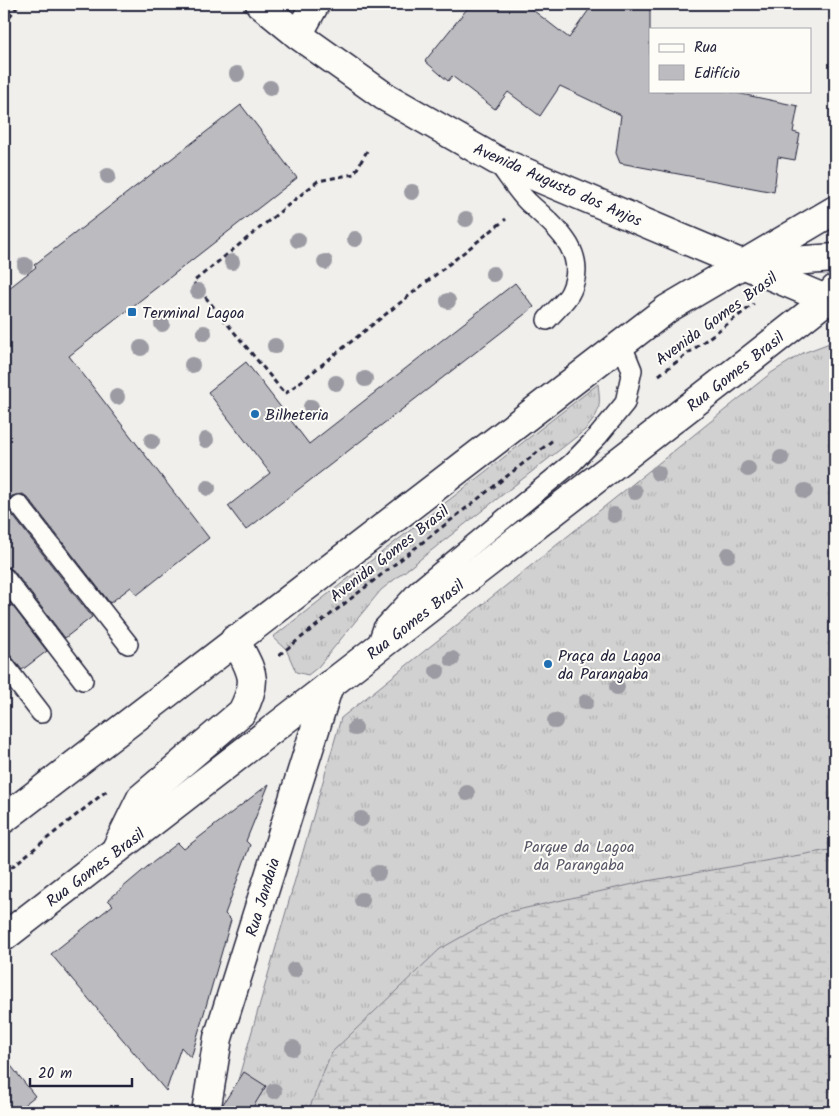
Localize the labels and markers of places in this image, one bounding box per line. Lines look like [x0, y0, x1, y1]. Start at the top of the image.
place label: Terminal Lagoa [142, 301, 245, 326]
marker: Terminal Lagoa [126, 306, 138, 318]
place label: Bilheteria [265, 403, 329, 428]
marker: Bilheteria [249, 408, 261, 420]
place label: Praça da Lagoa da Parangaba [558, 644, 661, 687]
marker: Praça da Lagoa da Parangaba [542, 658, 554, 670]

